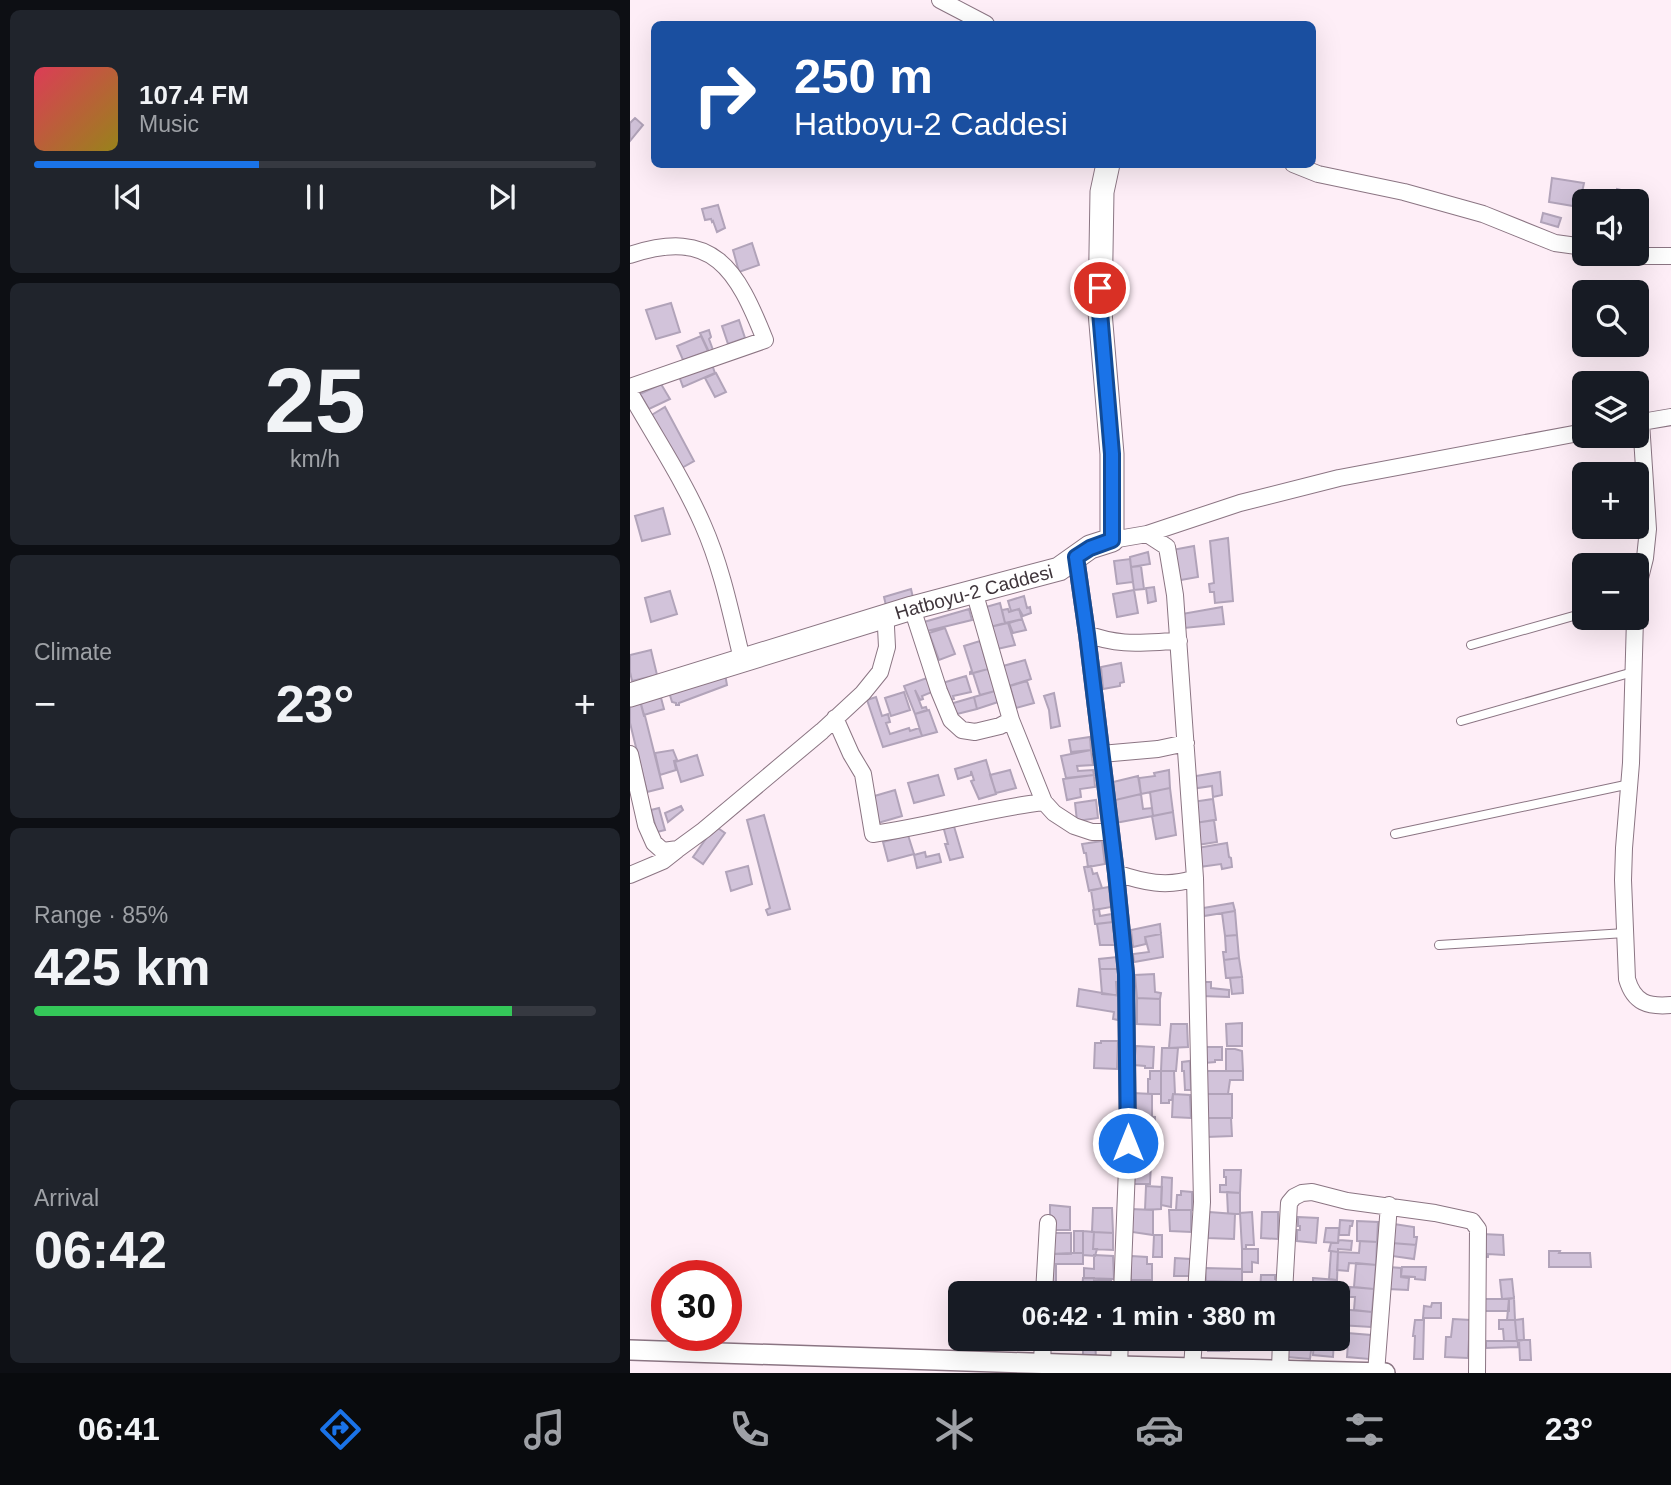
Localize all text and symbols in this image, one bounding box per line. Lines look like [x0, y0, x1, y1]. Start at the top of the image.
icon: right [679, 49, 770, 140]
text: 250 m [794, 49, 933, 103]
text: 107.4 FM [139, 80, 249, 110]
text: Hatboyu-2 Caddesi [794, 106, 1068, 142]
text: Music [139, 111, 199, 137]
icon: previous [109, 178, 147, 216]
icon: pause [296, 178, 334, 216]
icon: next [483, 178, 521, 216]
map controls [1572, 189, 1649, 630]
button: sound [1572, 189, 1649, 266]
pin [1070, 258, 1130, 318]
icon: arrive [1081, 269, 1119, 307]
button: search [1572, 280, 1649, 357]
text: 25 [264, 350, 366, 451]
button: layers [1572, 371, 1649, 448]
text: km/h [290, 446, 340, 472]
button: + [1572, 462, 1649, 539]
button: − [1572, 553, 1649, 630]
street label: Hatboyu-2 Caddesi [892, 561, 1055, 623]
text: Climate [34, 639, 112, 665]
text: 23° [276, 675, 354, 733]
text: − [34, 683, 56, 725]
text: + [574, 683, 596, 725]
text: Range · 85% [34, 902, 168, 928]
text: 425 km [34, 938, 210, 996]
position arrow [1091, 1106, 1165, 1180]
text: Arrival [34, 1185, 99, 1211]
text: 06:42 [34, 1221, 167, 1279]
speed limit sign: 30 [651, 1260, 742, 1351]
text: 06:42 · 1 min · 380 m [1022, 1301, 1276, 1331]
icon: directions [316, 1405, 365, 1454]
icon: music [520, 1405, 569, 1454]
icon: phone [725, 1405, 774, 1454]
icon: climate [930, 1405, 979, 1454]
icon: car [1135, 1405, 1184, 1454]
icon: filters [1340, 1405, 1389, 1454]
text: 06:41 [78, 1411, 160, 1447]
text: 23° [1545, 1411, 1593, 1447]

